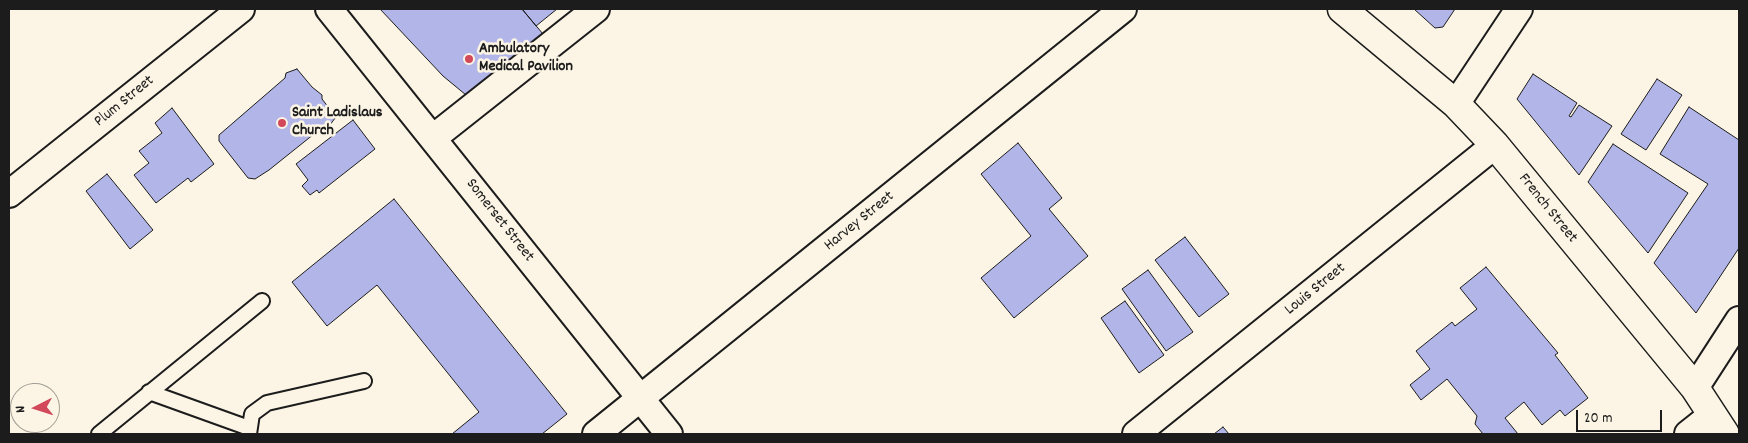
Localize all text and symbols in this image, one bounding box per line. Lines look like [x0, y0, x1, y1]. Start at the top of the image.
place label: Ambulatory Medical Pavilion [479, 40, 573, 78]
marker: Ambulatory Medical Pavilion [463, 53, 475, 65]
street label: Plum Street [91, 72, 159, 132]
place label: Saint Ladislaus Church [292, 104, 383, 142]
marker: Saint Ladislaus Church [276, 117, 288, 129]
street label: French Street [1513, 170, 1581, 248]
street label: Somerset Street [461, 176, 537, 266]
street label: Harvey Street [821, 188, 899, 256]
street label: Louis Street [1282, 260, 1350, 320]
north arrow [10, 383, 60, 433]
scale bar [1578, 400, 1664, 432]
text: N [11, 405, 31, 414]
text: 20 m [1584, 408, 1612, 430]

